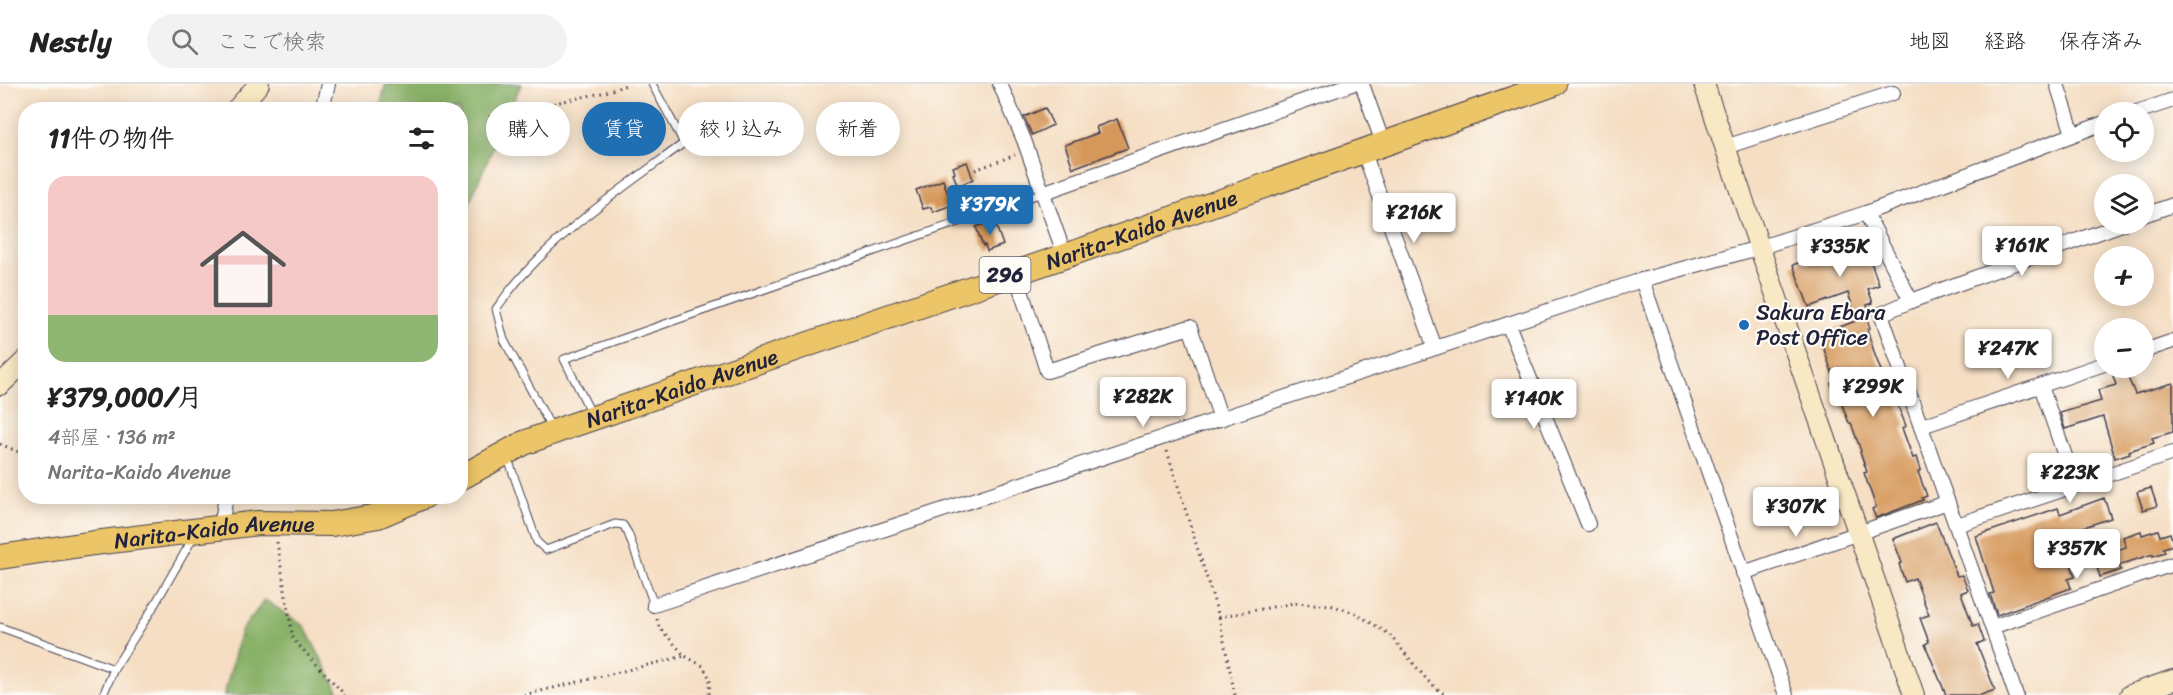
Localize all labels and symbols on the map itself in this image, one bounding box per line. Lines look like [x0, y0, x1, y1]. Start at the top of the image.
street label: Narita-Kaido Avenue [1040, 178, 1243, 281]
pin: ¥379K [948, 185, 1032, 236]
pin: ¥216K [1372, 193, 1456, 244]
pin: ¥161K [1980, 226, 2064, 277]
pin: ¥335K [1798, 227, 1882, 278]
road number: 296 [980, 257, 1030, 293]
place label: Sakura Ebara Post Office [1756, 293, 1886, 357]
marker: Sakura Ebara Post Office [1737, 318, 1751, 332]
pin: ¥247K [1966, 329, 2050, 380]
street label: Narita-Kaido Avenue [580, 337, 784, 439]
pin: ¥299K [1831, 367, 1915, 418]
pin: ¥282K [1101, 377, 1185, 428]
pin: ¥140K [1492, 379, 1576, 430]
pin: ¥223K [2028, 453, 2112, 504]
pin: ¥307K [1754, 487, 1838, 538]
street label: Narita-Kaido Avenue [112, 504, 315, 560]
pin: ¥357K [2035, 529, 2119, 580]

